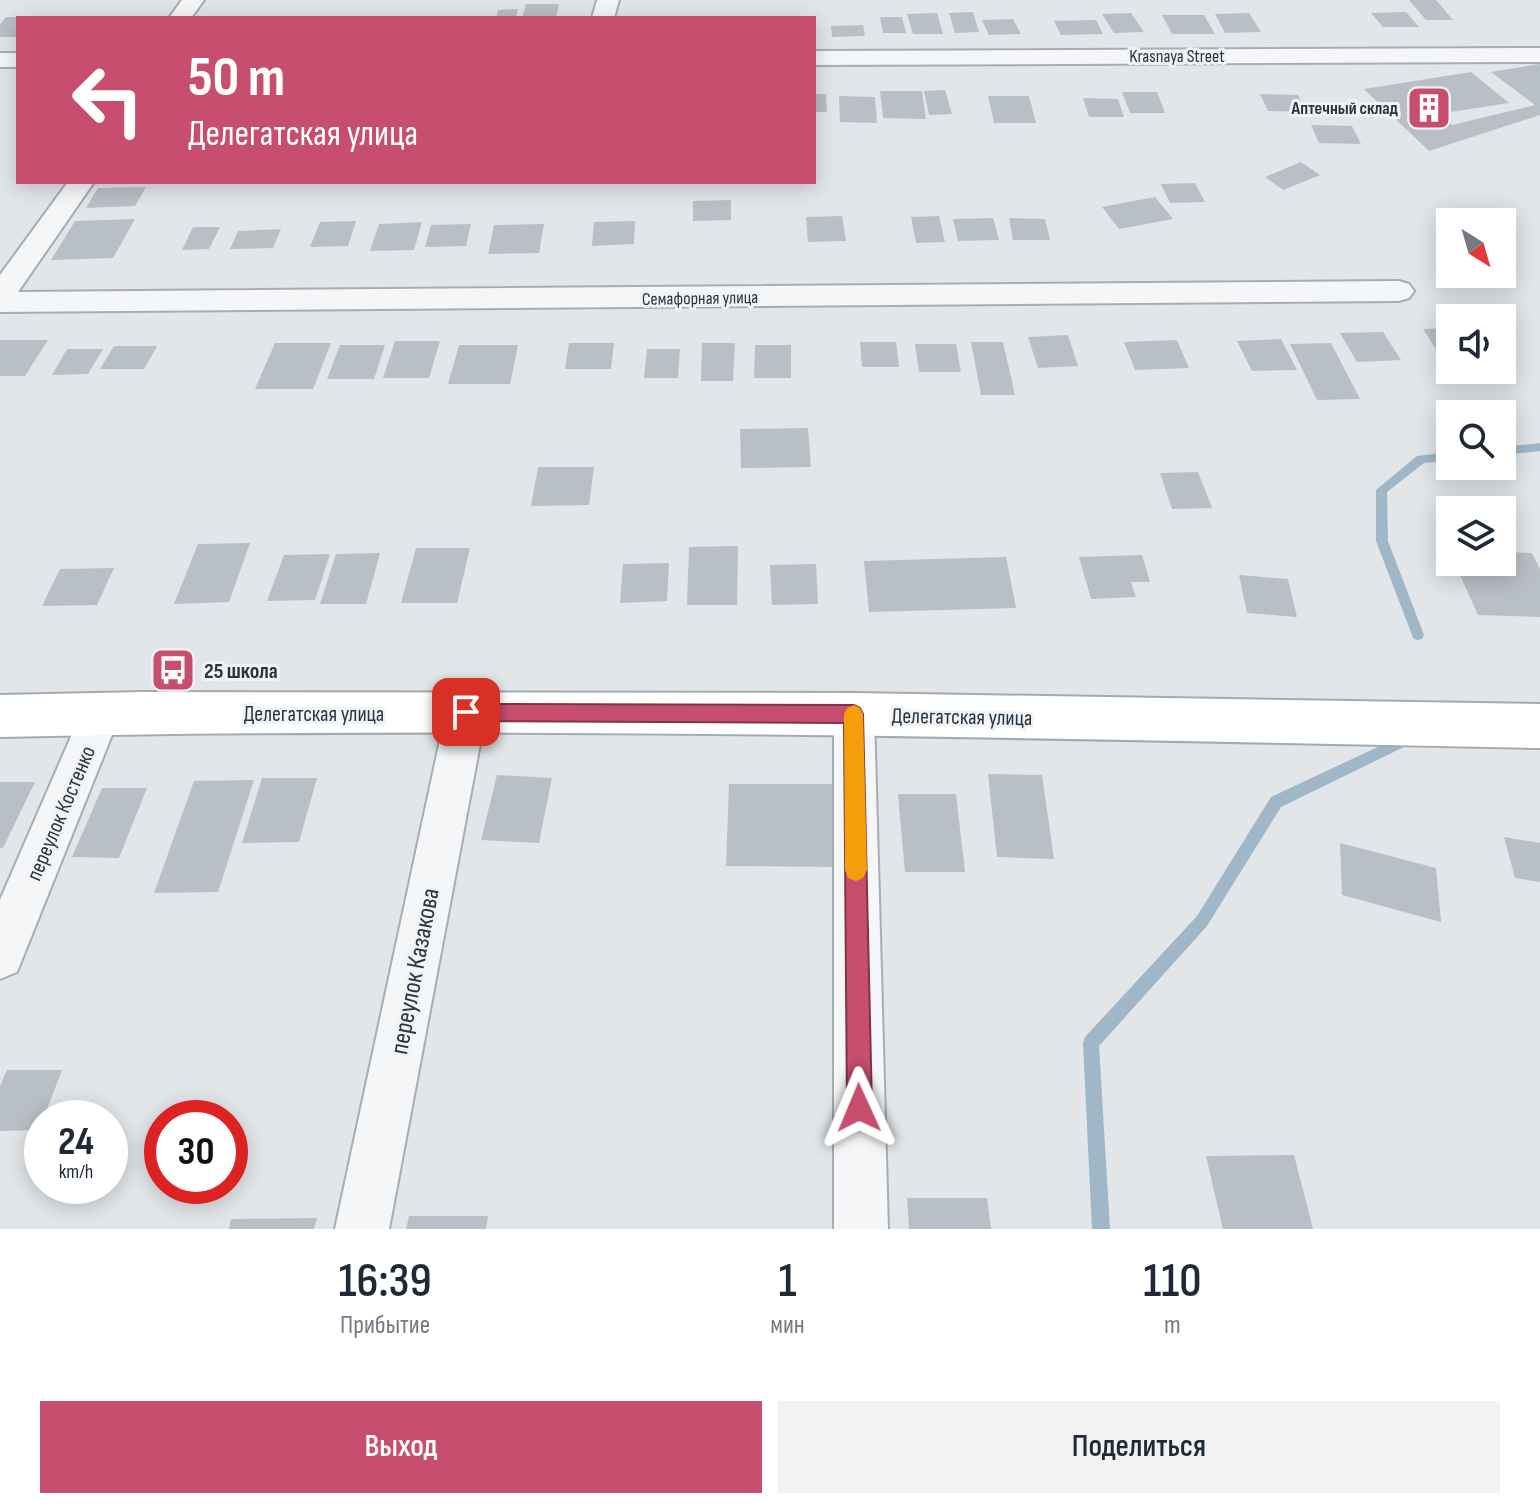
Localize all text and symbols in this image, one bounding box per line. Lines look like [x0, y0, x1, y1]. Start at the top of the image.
text: 50 m [188, 45, 285, 112]
street label: Krasnaya Street [1129, 46, 1225, 67]
icon: left [56, 48, 160, 152]
building icon: Аптечный склад [1405, 84, 1453, 132]
place label: Аптечный склад [1291, 98, 1399, 119]
text: Делегатская улица [188, 113, 418, 156]
north arrow [1436, 208, 1516, 288]
map controls [1436, 208, 1516, 576]
street label: Семафорная улица [642, 287, 758, 310]
button: sound [1436, 304, 1516, 384]
button: search [1436, 400, 1516, 480]
button: layers [1436, 496, 1516, 576]
bus stop icon: 25 школа [149, 646, 197, 694]
place label: 25 школа [204, 658, 278, 685]
pin [432, 678, 500, 746]
icon: arrive [444, 690, 488, 734]
street label: Делегатская улица [244, 701, 384, 728]
street label: Делегатская улица [891, 703, 1033, 732]
street label: переулок Костенко [21, 742, 102, 885]
street label: переулок Казакова [384, 886, 447, 1057]
position arrow [817, 1066, 901, 1150]
speed limit sign: 30 [144, 1100, 248, 1204]
text: 24 [58, 1118, 94, 1166]
text: km/h [59, 1160, 93, 1184]
text: 16:39 [339, 1253, 432, 1310]
text: 1 [778, 1253, 796, 1310]
text: 110 [1143, 1253, 1201, 1310]
text: Прибытие [340, 1310, 430, 1341]
text: мин [770, 1310, 805, 1341]
text: m [1164, 1310, 1181, 1341]
button: Выход [40, 1401, 762, 1493]
button: Поделиться [778, 1401, 1500, 1493]

